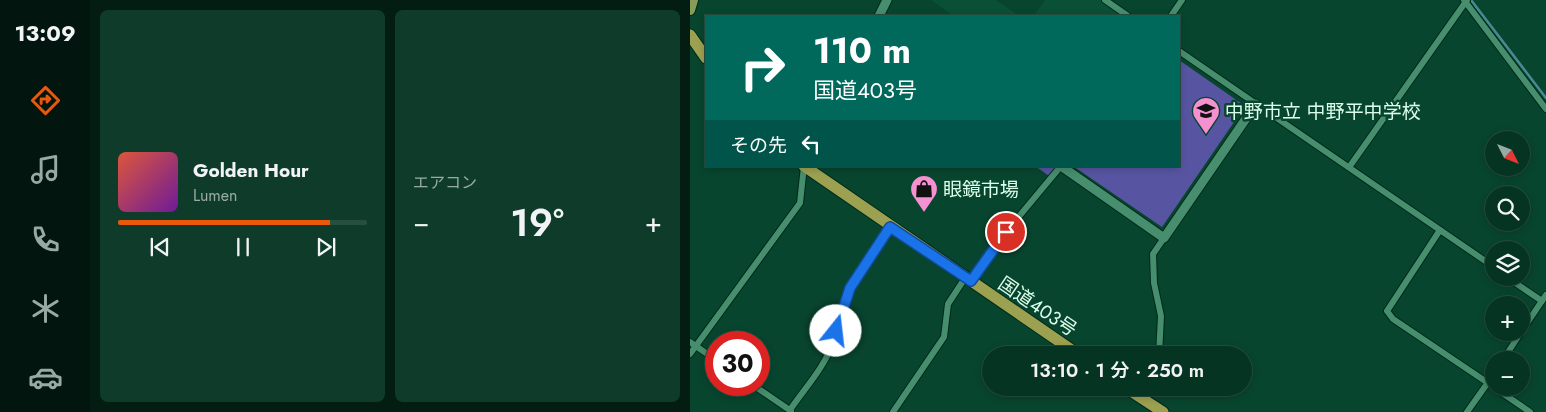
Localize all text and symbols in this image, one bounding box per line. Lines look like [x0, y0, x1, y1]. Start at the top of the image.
text: 13:09 [14, 17, 76, 49]
text: 110 m [813, 26, 911, 76]
icon: right [730, 35, 795, 100]
text: 国道403号 [813, 74, 917, 106]
icon: directions [28, 83, 63, 118]
school or university icon: 中野市立 中野平中学校 [1191, 96, 1221, 135]
place label: 中野市立 中野平中学校 [1225, 98, 1421, 125]
icon: left [797, 130, 825, 158]
north arrow [1485, 131, 1530, 176]
map controls [1485, 131, 1530, 396]
text: その先 [730, 132, 787, 159]
icon: music [28, 152, 63, 187]
text: Golden Hour [193, 157, 309, 184]
text: エアコン [413, 171, 477, 194]
shop icon: 眼鏡市場 [909, 174, 939, 213]
place label: 眼鏡市場 [943, 176, 1019, 203]
text: Lumen [193, 184, 237, 207]
button: search [1485, 186, 1530, 231]
text: 19° [510, 195, 564, 250]
text: − [413, 202, 430, 243]
text: + [645, 202, 662, 243]
pin [985, 211, 1027, 253]
icon: arrive [992, 218, 1020, 246]
icon: phone [28, 222, 63, 257]
icon: previous [146, 233, 174, 261]
icon: pause [229, 233, 257, 261]
icon: next [312, 233, 340, 261]
button: layers [1485, 241, 1530, 286]
street label: 国道403号 [993, 270, 1083, 343]
icon: climate [28, 291, 63, 326]
button: + [1485, 296, 1530, 341]
position arrow [809, 304, 861, 356]
speed limit sign: 30 [705, 331, 770, 396]
button: − [1485, 351, 1530, 396]
text: 13:10 · 1 分 · 250 m [1030, 357, 1204, 384]
icon: car [28, 360, 63, 395]

